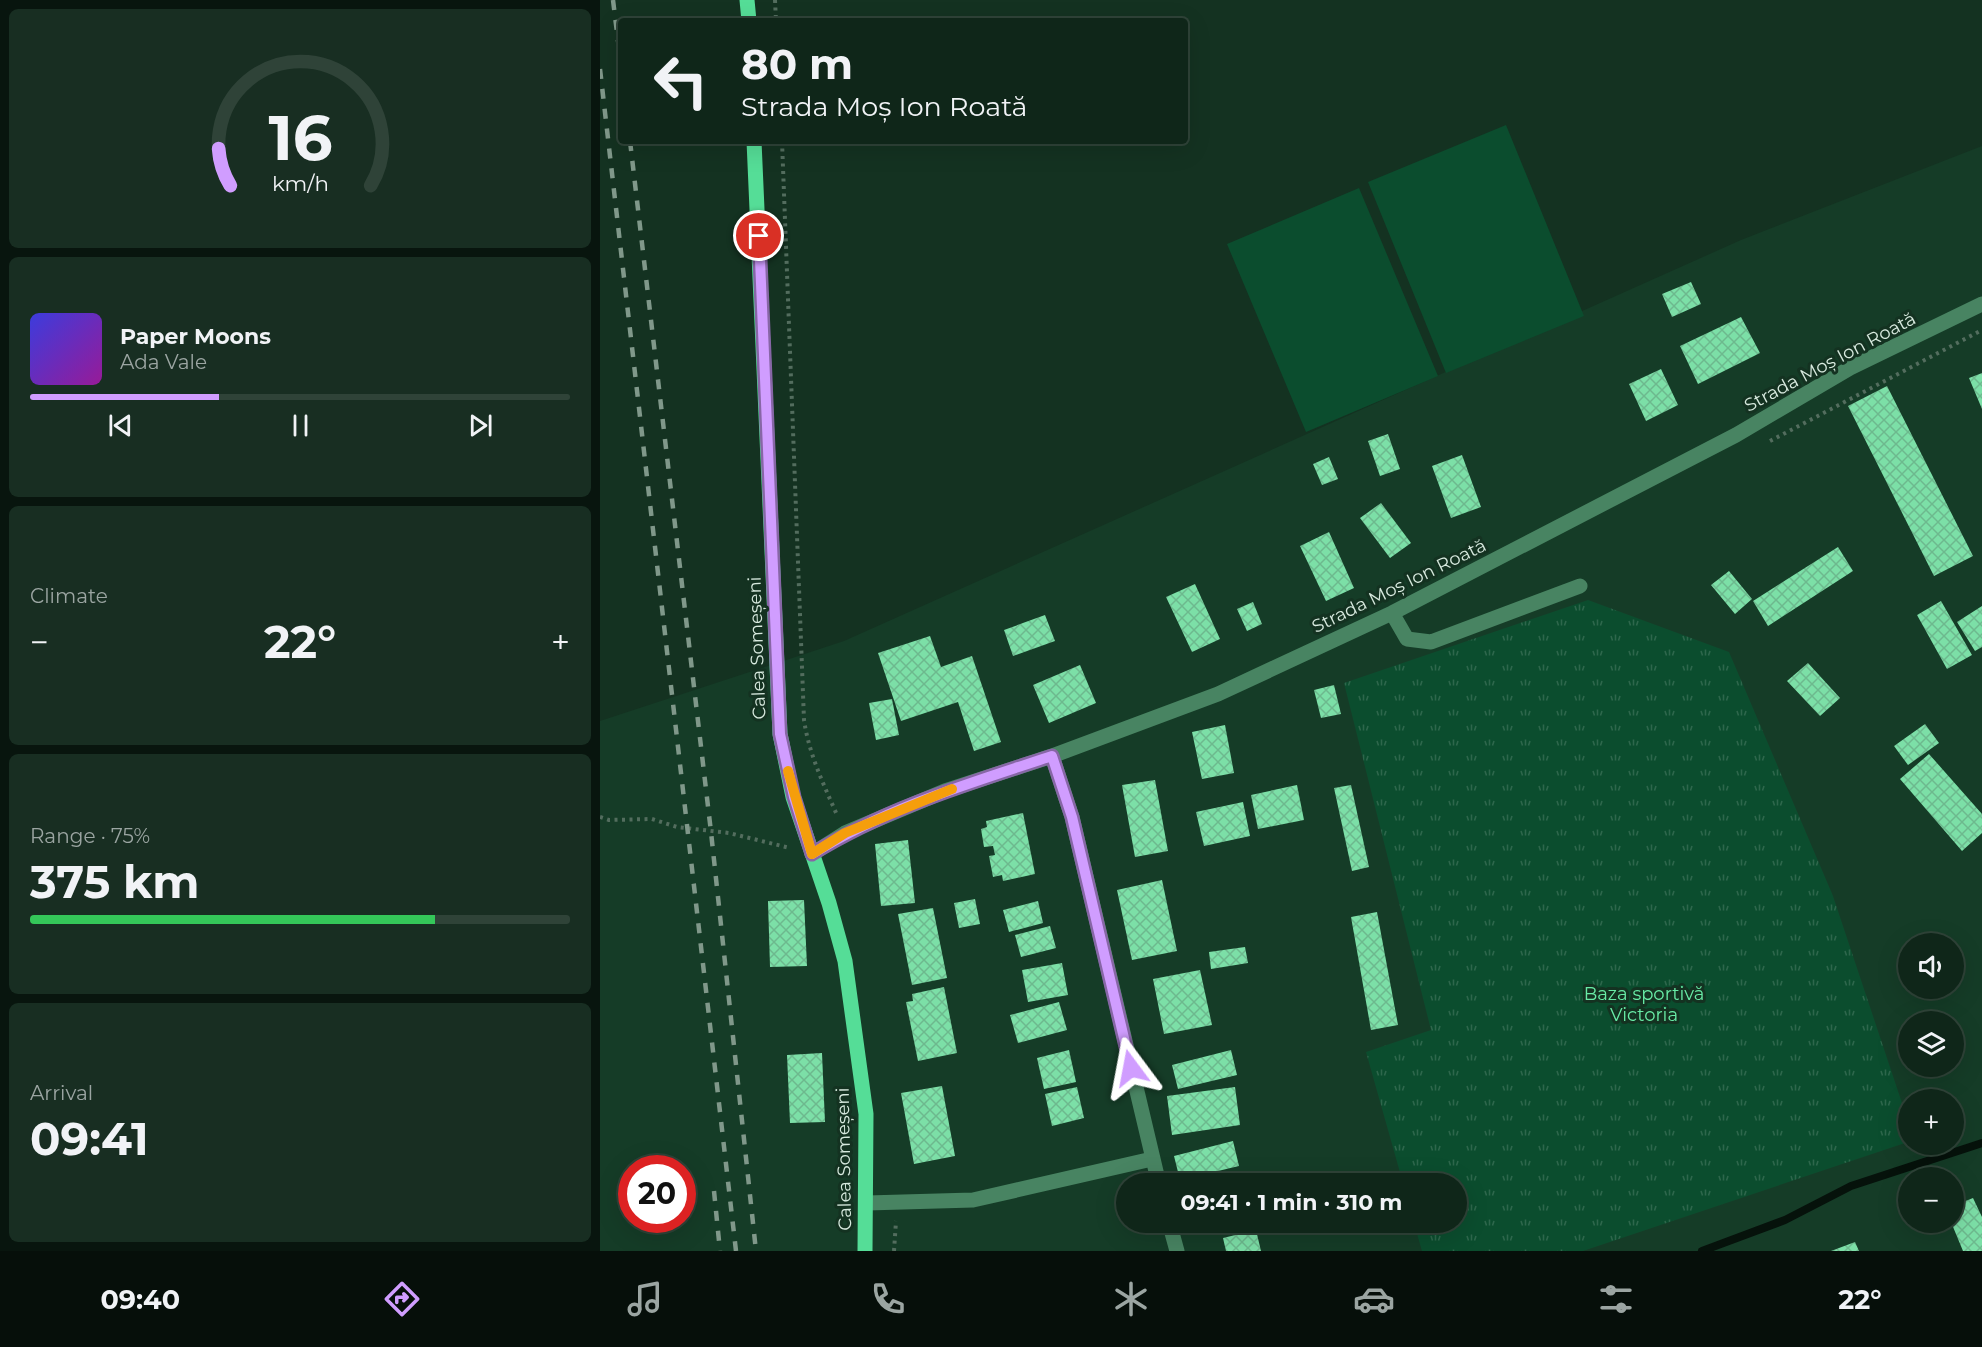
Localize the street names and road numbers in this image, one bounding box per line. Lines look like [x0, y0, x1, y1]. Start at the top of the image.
street label: Strada Moș Ion Roată [1740, 307, 1920, 417]
street label: Strada Moș Ion Roată [1308, 534, 1490, 639]
street label: Calea Someșeni [744, 576, 771, 720]
street label: Calea Someșeni [832, 1087, 857, 1231]

